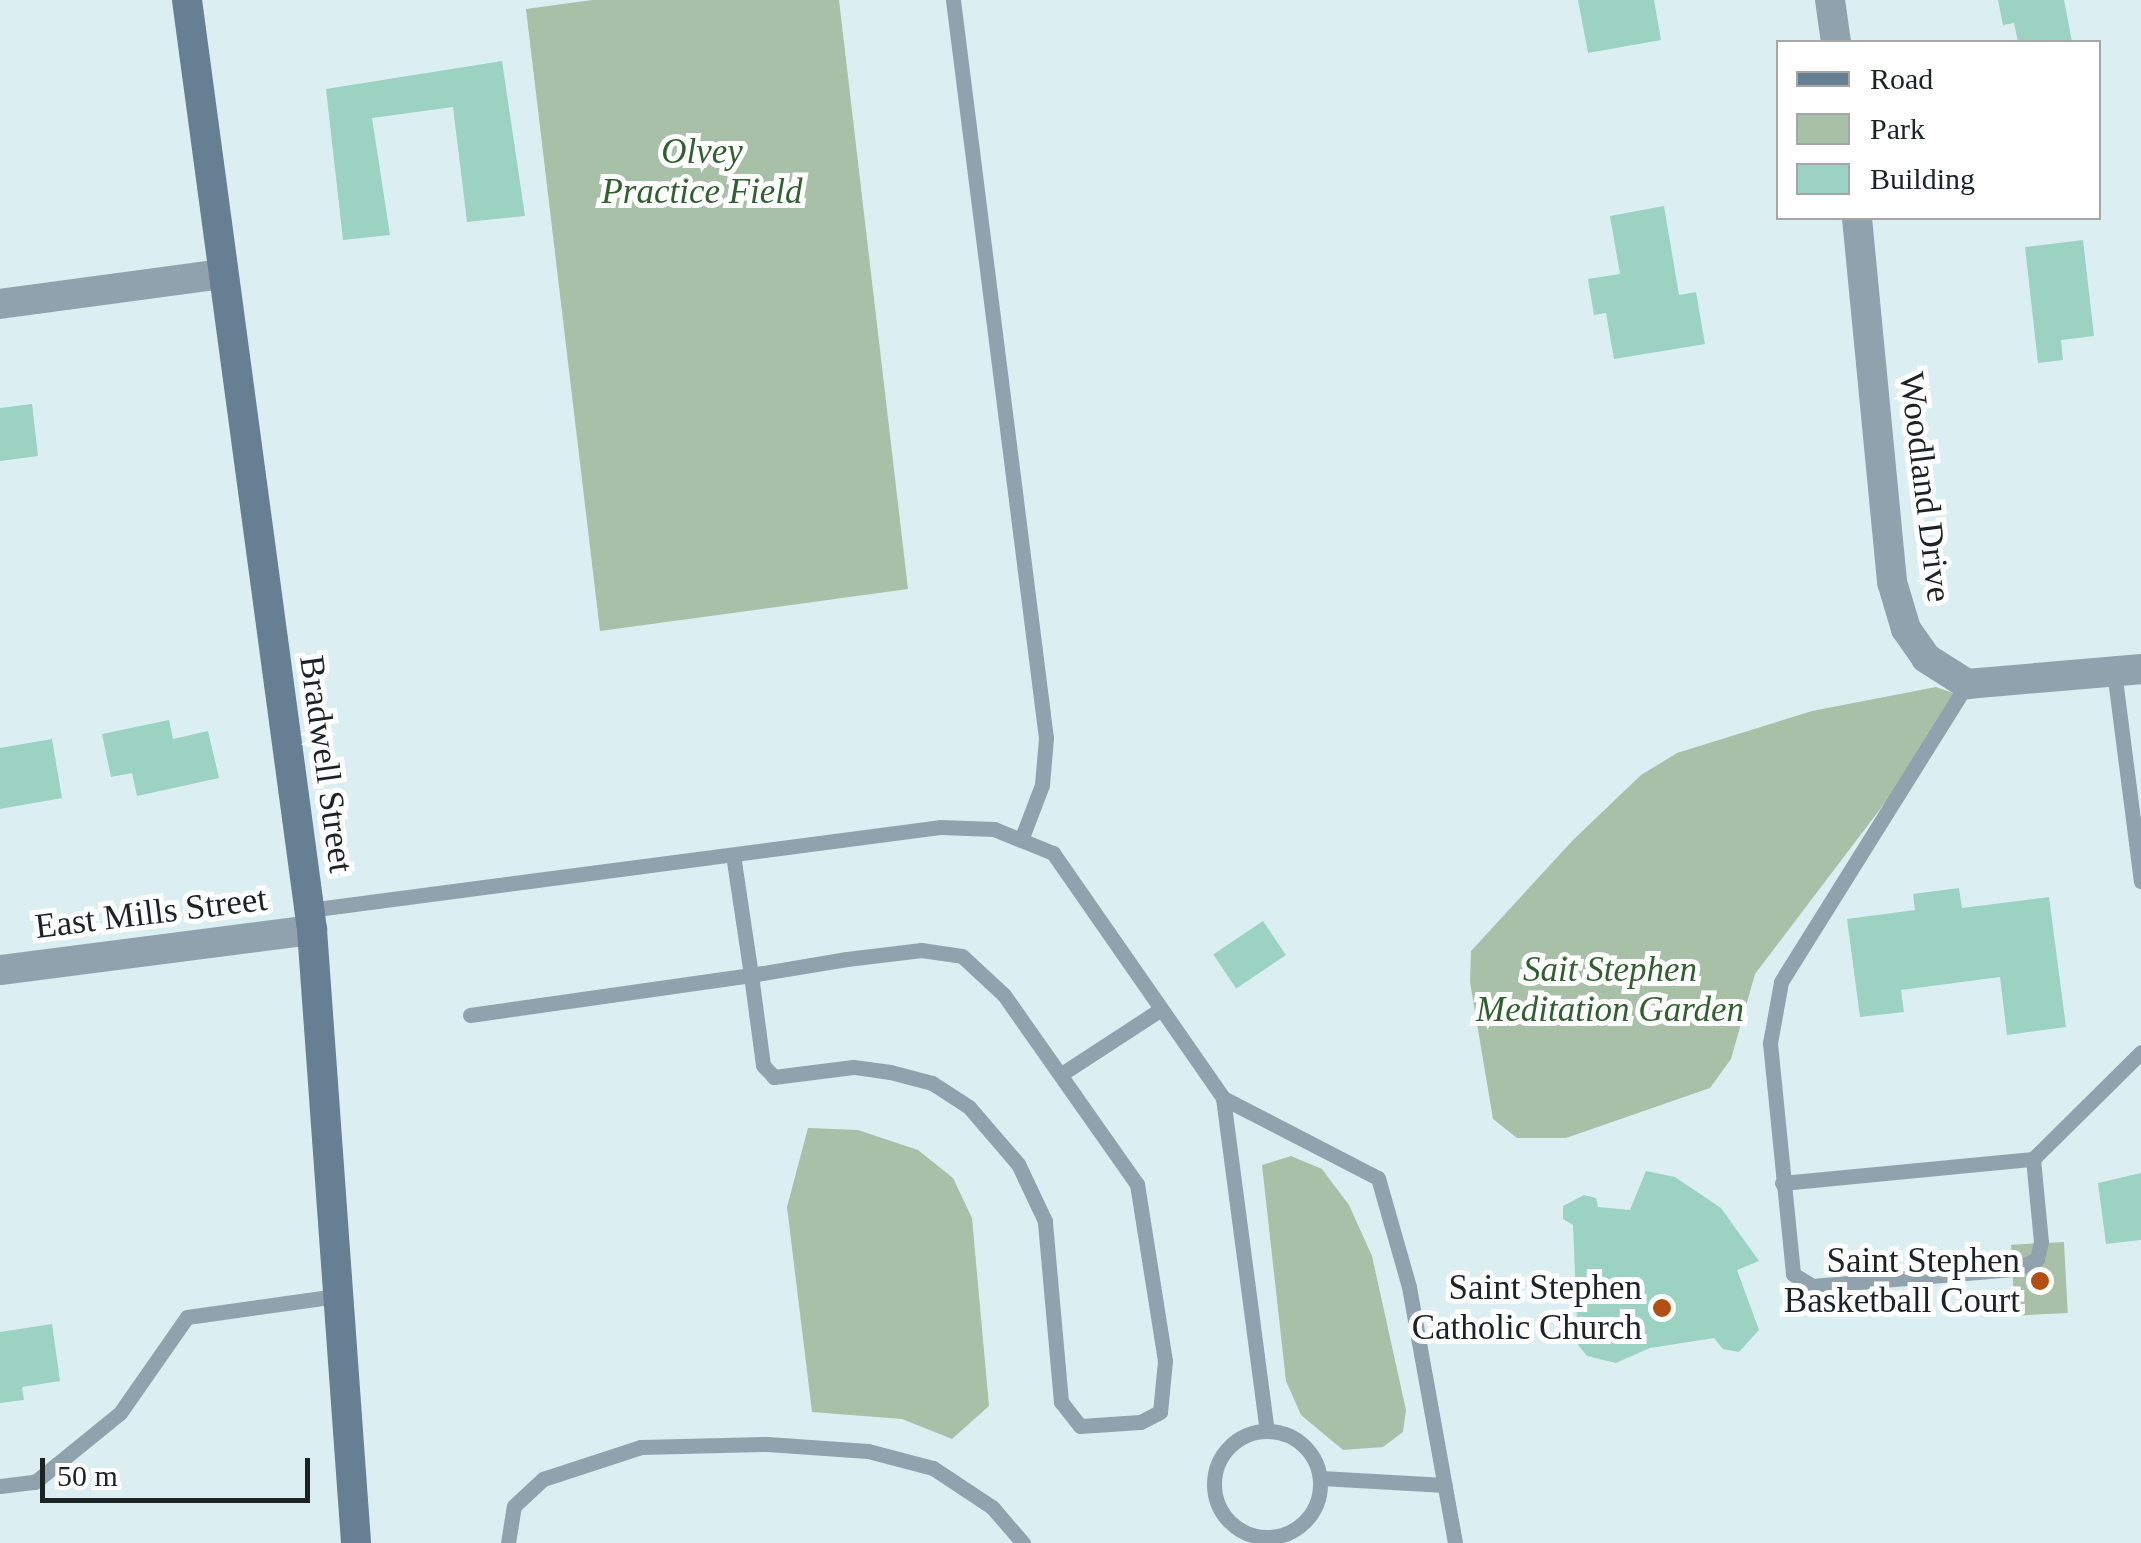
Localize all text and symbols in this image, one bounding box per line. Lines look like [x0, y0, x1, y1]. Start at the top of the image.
legend [1776, 40, 2101, 220]
text: Road [1870, 62, 1933, 95]
text: Park [1870, 112, 1925, 145]
park label: Olvey Practice Field [601, 131, 803, 213]
text: Building [1870, 162, 1975, 195]
street label: Woodland Drive [1890, 370, 1960, 604]
street label: Bradwell Street [290, 653, 362, 875]
street label: East Mills Street [33, 878, 269, 948]
park label: Sait Stephen Meditation Garden [1476, 949, 1744, 1031]
place label: Saint Stephen Basketball Court [1784, 1240, 2020, 1322]
place label: Saint Stephen Catholic Church [1412, 1267, 1642, 1349]
marker: Saint Stephen Basketball Court [2029, 1270, 2051, 1292]
marker: Saint Stephen Catholic Church [1651, 1297, 1673, 1319]
scale bar [45, 1438, 315, 1500]
text: 50 m [57, 1459, 118, 1492]

